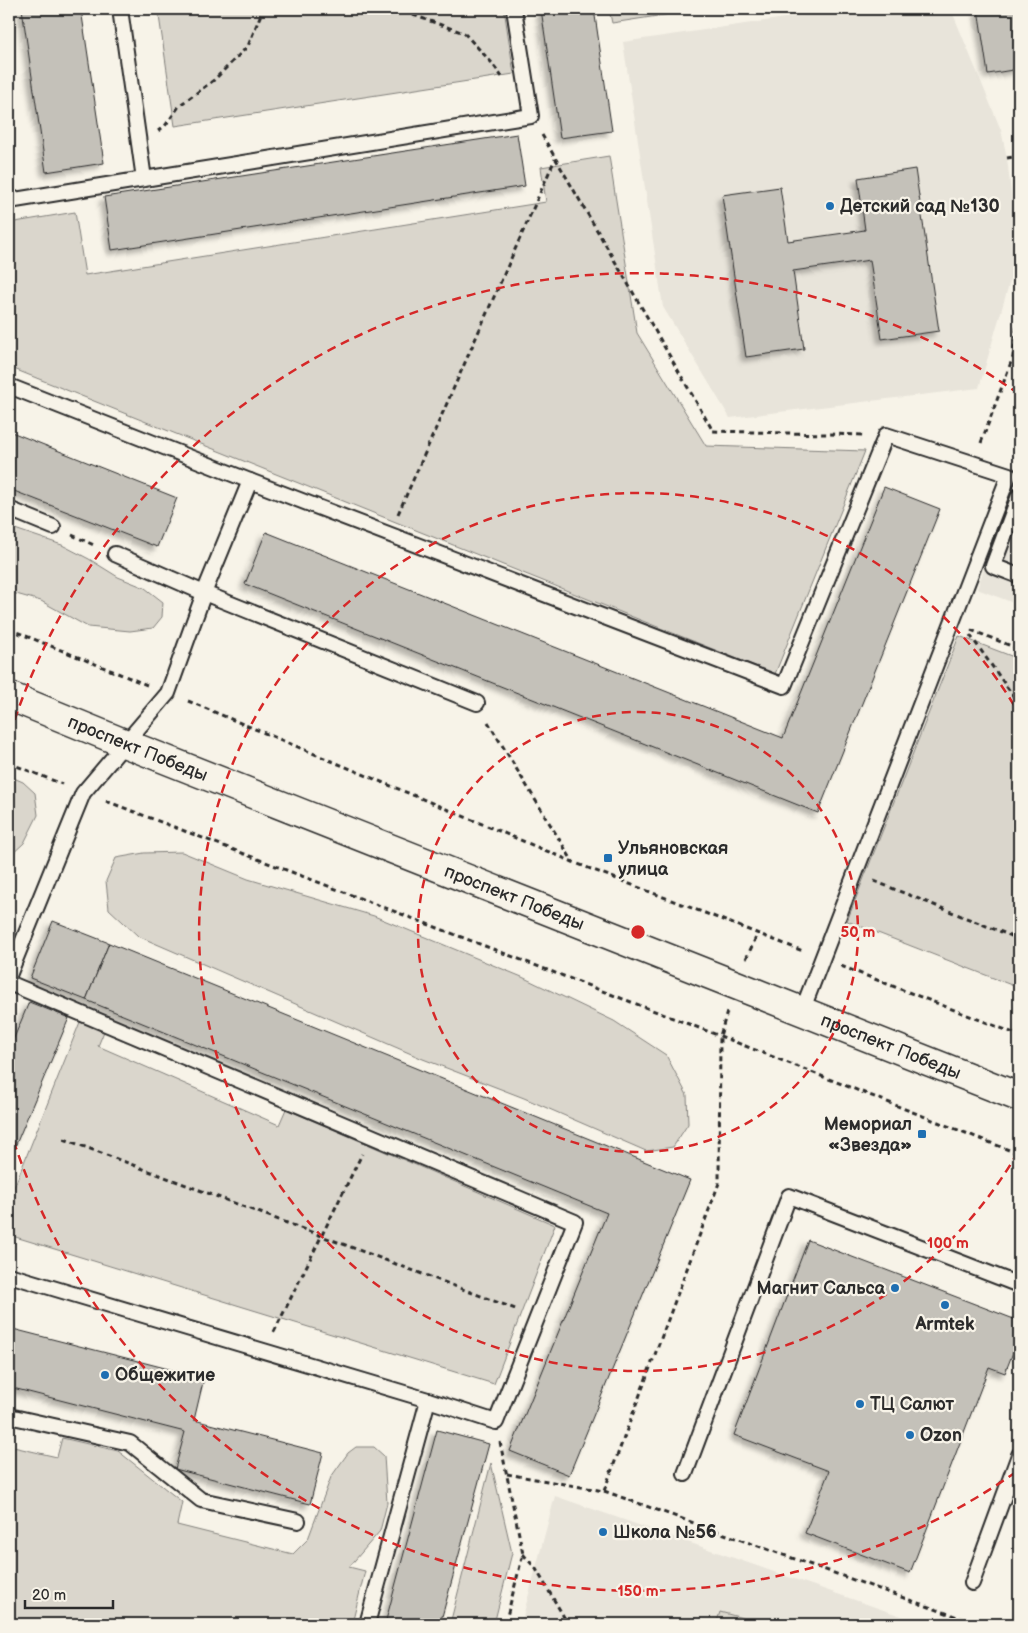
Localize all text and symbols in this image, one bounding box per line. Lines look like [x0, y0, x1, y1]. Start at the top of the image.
place label: Детский сад №130 [840, 196, 1000, 217]
marker: Детский сад №130 [824, 200, 836, 212]
street label: проспект Победы [65, 711, 211, 786]
place label: Ульяновская улица [618, 838, 728, 880]
marker: Ульяновская улица [602, 852, 614, 864]
street label: проспект Победы [441, 861, 587, 935]
centre of rings [629, 923, 647, 941]
text: 50 m [841, 923, 876, 942]
street label: проспект Победы [818, 1010, 964, 1084]
place label: Мемориал «Звезда» [824, 1114, 912, 1156]
marker: Мемориал «Звезда» [916, 1128, 928, 1140]
text: 100 m [927, 1234, 969, 1253]
place label: Магнит Сальса [757, 1278, 886, 1299]
marker: Магнит Сальса [889, 1282, 901, 1294]
marker: Armtek [939, 1299, 951, 1311]
place label: Armtek [915, 1314, 975, 1335]
place label: Общежитие [115, 1365, 215, 1386]
marker: Общежитие [99, 1369, 111, 1381]
place label: ТЦ Салют [870, 1394, 955, 1415]
marker: ТЦ Салют [854, 1398, 866, 1410]
place label: Ozon [920, 1425, 962, 1446]
marker: Ozon [904, 1429, 916, 1441]
place label: Школа №56 [613, 1522, 717, 1543]
marker: Школа №56 [597, 1526, 609, 1538]
scale bar [25, 1578, 112, 1610]
text: 150 m [617, 1582, 659, 1601]
text: 20 m [32, 1586, 66, 1605]

